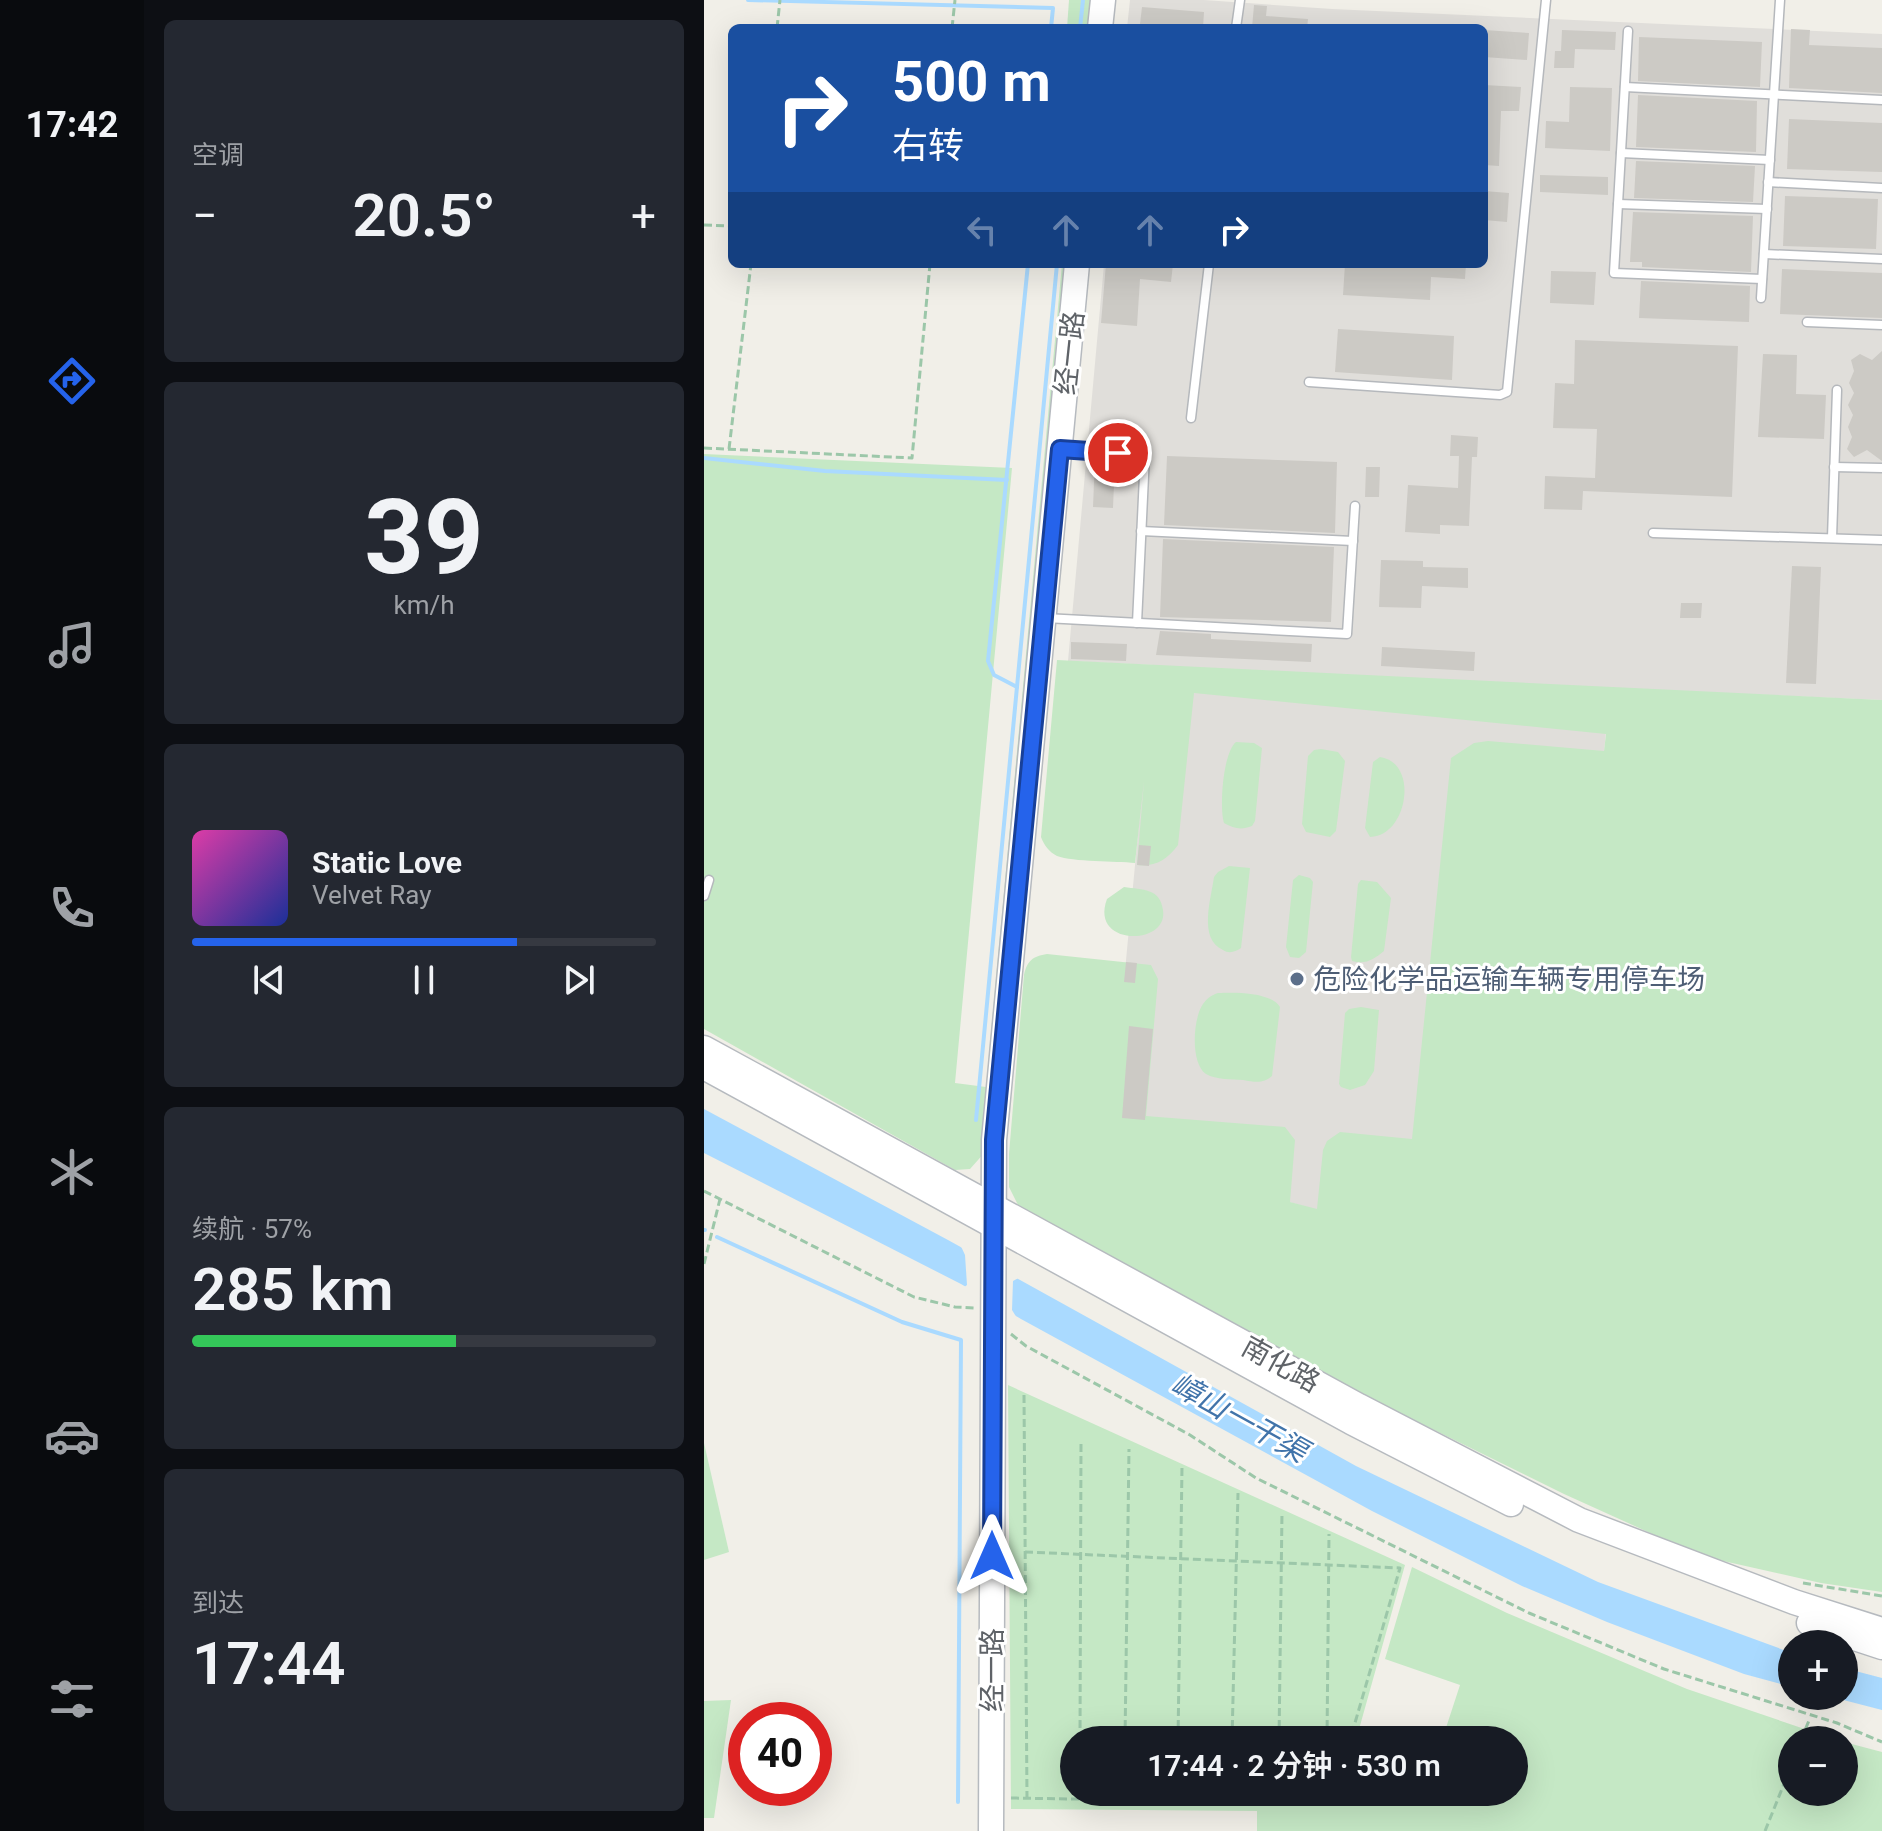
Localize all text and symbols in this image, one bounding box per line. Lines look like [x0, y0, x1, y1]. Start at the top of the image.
text: 500 m [892, 49, 1051, 115]
icon: right [760, 56, 864, 160]
text: 17:42 [26, 104, 118, 146]
text: 右转 [892, 125, 964, 167]
text: 空调 [192, 140, 244, 170]
text: 20.5° [353, 180, 496, 251]
text: − [192, 190, 217, 242]
text: + [631, 190, 656, 242]
icon: left [960, 208, 1004, 252]
icon: ahead [1044, 208, 1088, 252]
icon: ahead [1128, 208, 1172, 252]
icon: right [1212, 208, 1256, 252]
street label: 经一路 [1049, 310, 1090, 397]
icon: directions [44, 353, 100, 409]
pin [1084, 419, 1152, 487]
icon: arrive [1096, 431, 1140, 475]
text: 39 [364, 477, 484, 598]
text: km/h [393, 590, 455, 620]
icon: music [44, 617, 100, 673]
text: Static Love [312, 845, 462, 880]
icon: phone [44, 880, 100, 936]
text: Velvet Ray [312, 880, 432, 910]
icon: previous [247, 958, 291, 1002]
icon: pause [402, 958, 446, 1002]
icon: next [557, 958, 601, 1002]
place label: 危险化学品运输车辆专用停车场 [1313, 963, 1705, 996]
marker: 危险化学品运输车辆专用停车场 [1288, 970, 1306, 988]
icon: climate [44, 1144, 100, 1200]
text: 续航 · 57% [192, 1214, 312, 1244]
text: 285 km [192, 1254, 394, 1325]
street label: 南化路 [1236, 1330, 1325, 1399]
water label: 嶂山一干渠 [1165, 1366, 1317, 1471]
icon: car [44, 1408, 100, 1464]
position arrow [950, 1514, 1034, 1598]
text: 到达 [192, 1588, 244, 1618]
text: 17:44 [192, 1628, 345, 1699]
street label: 经一路 [976, 1628, 1009, 1712]
map controls [1778, 1630, 1858, 1806]
button: + [1778, 1630, 1858, 1710]
icon: filters [44, 1671, 100, 1727]
speed limit sign: 40 [728, 1702, 832, 1806]
button: − [1778, 1726, 1858, 1806]
text: 17:44 · 2 分钟 · 530 m [1147, 1748, 1441, 1783]

